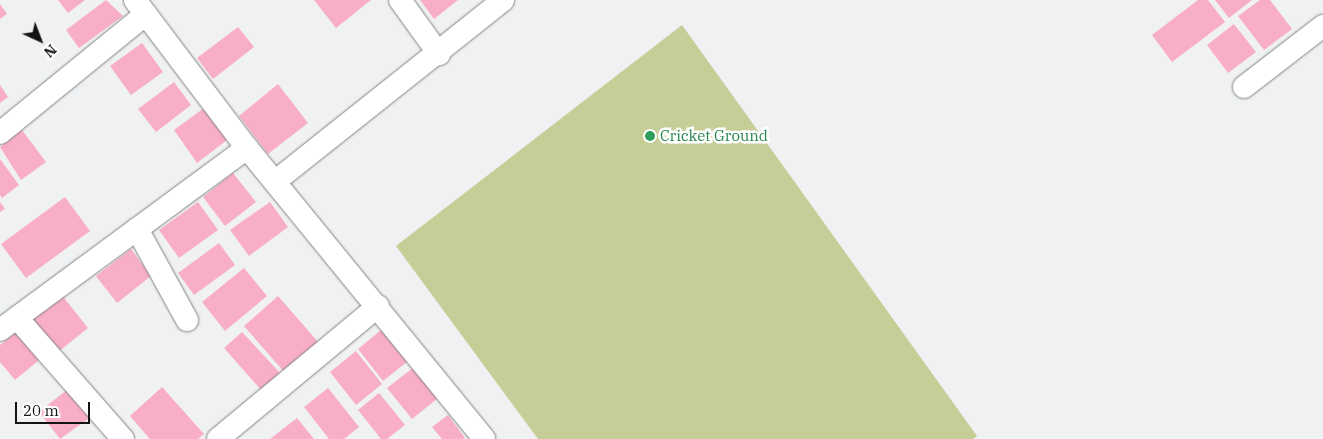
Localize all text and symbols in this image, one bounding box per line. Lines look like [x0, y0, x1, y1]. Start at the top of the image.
north arrow [15, 15, 65, 65]
text: N [40, 41, 60, 61]
place label: Cricket Ground [660, 127, 768, 145]
marker: Cricket Ground [644, 130, 656, 142]
scale bar [18, 392, 92, 424]
text: 20 m [23, 401, 59, 420]

